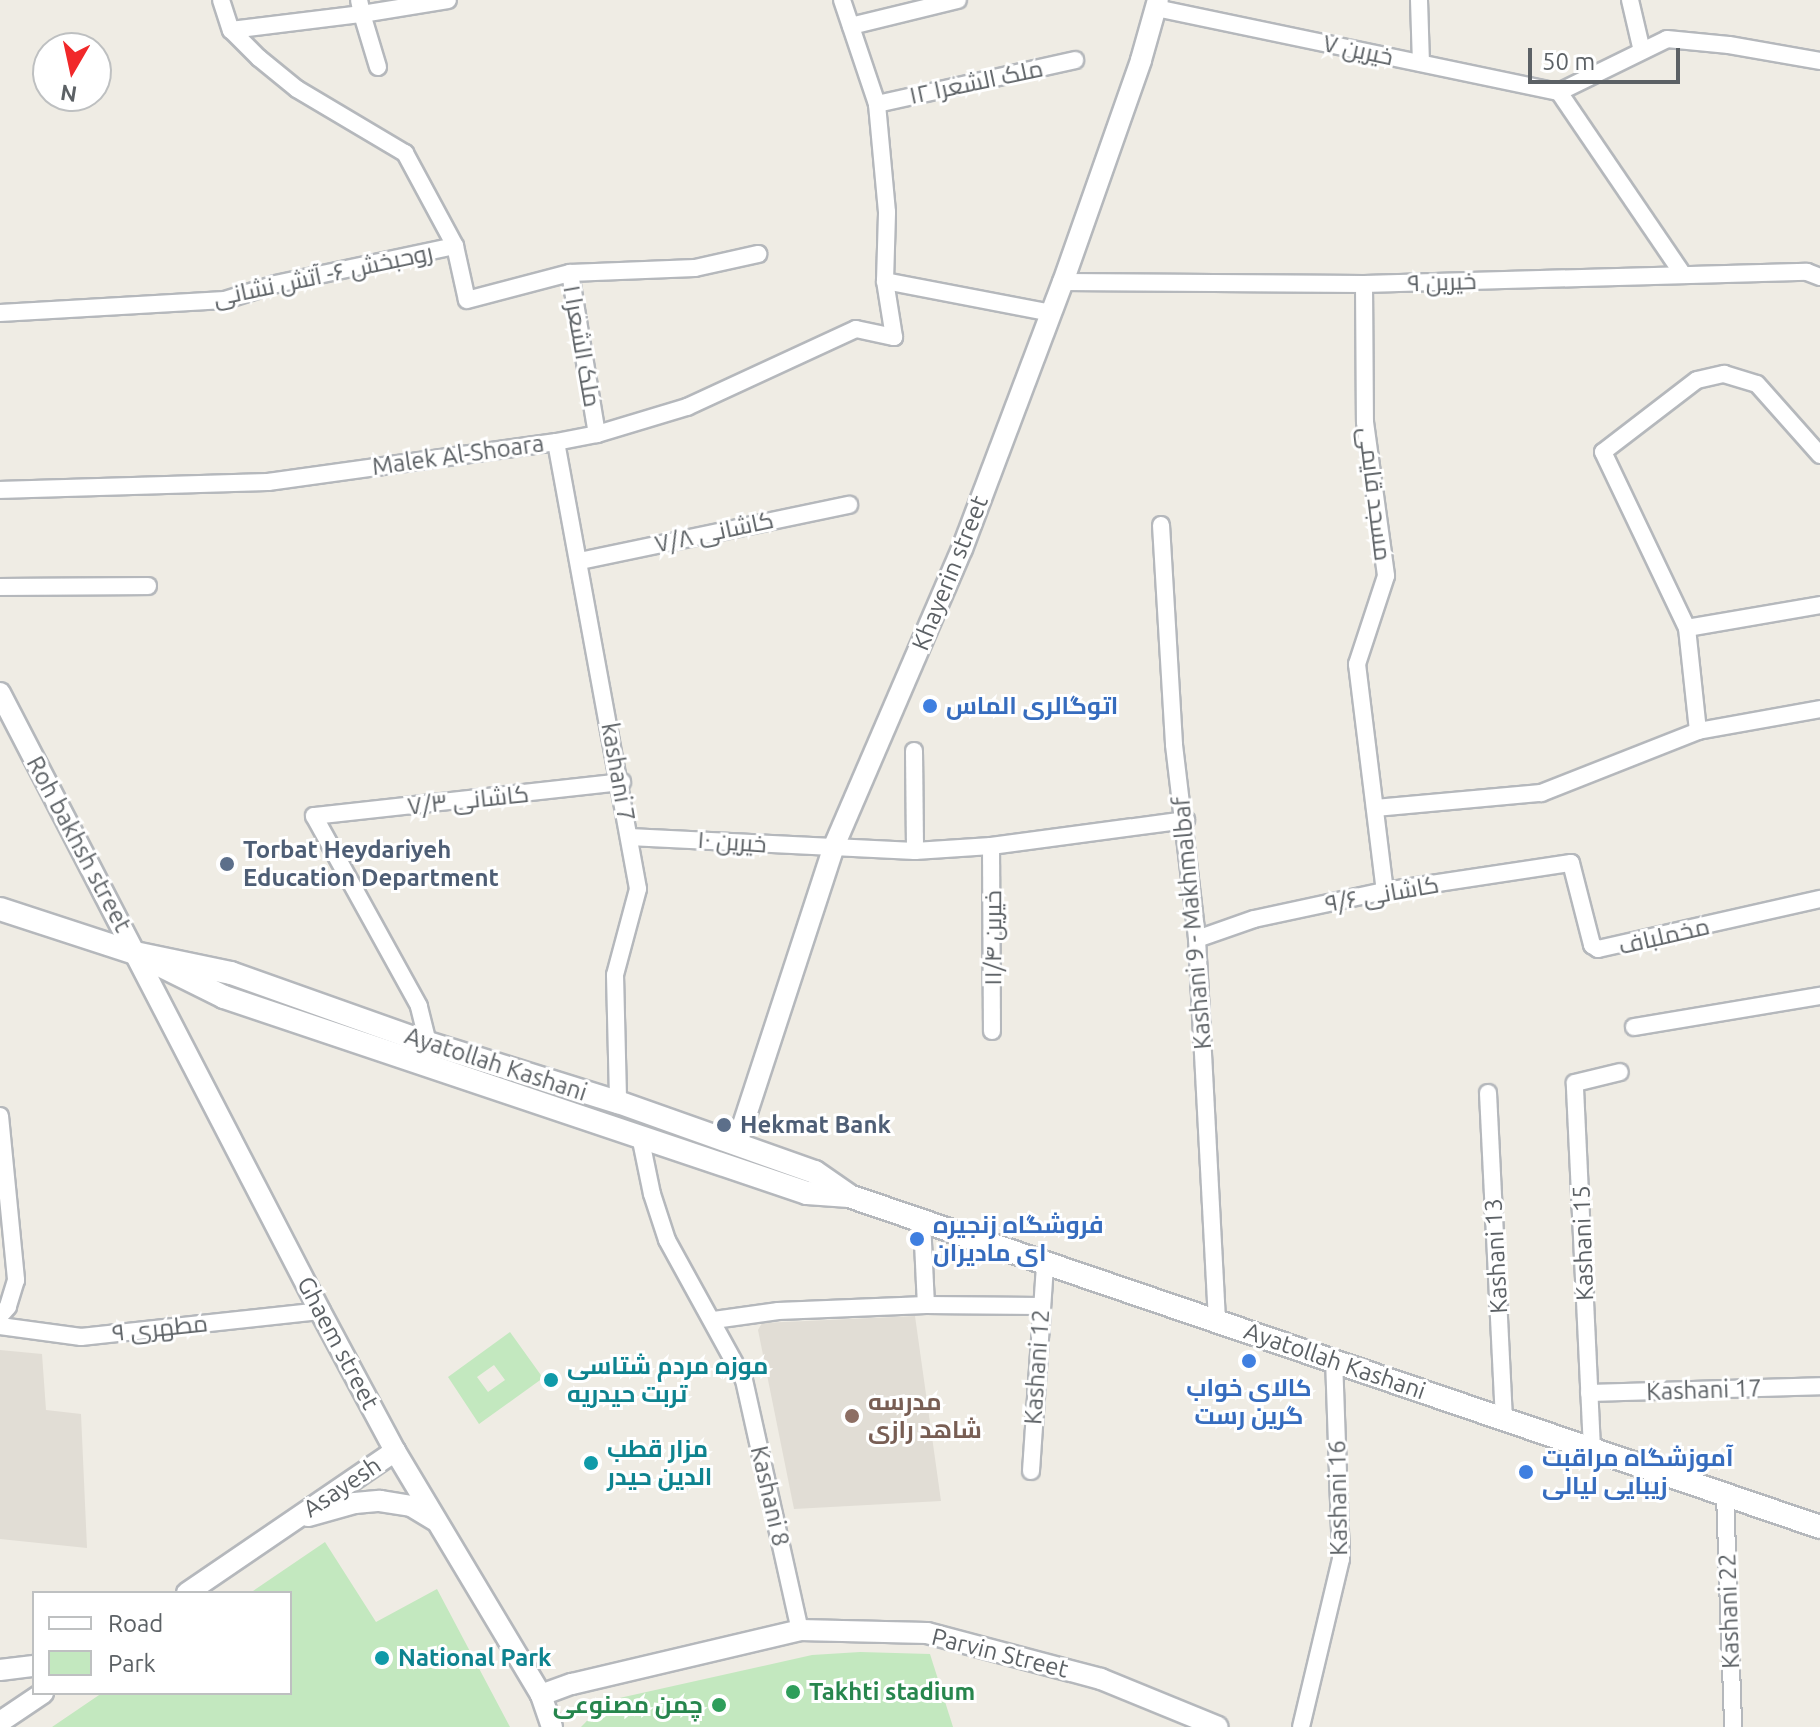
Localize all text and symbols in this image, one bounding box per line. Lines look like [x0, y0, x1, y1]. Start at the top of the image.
street label: خیرین ۷ [1320, 29, 1396, 71]
north arrow [32, 32, 112, 112]
scale bar [1532, 32, 1684, 82]
text: 50 m [1542, 48, 1595, 75]
street label: ملک الشعرا ۱۲ [906, 54, 1046, 110]
text: N [58, 81, 79, 108]
street label: روحبخش ۶- آتش نشانی [211, 238, 435, 312]
street label: خیرین ۹ [1407, 266, 1477, 298]
street label: ملک الشعرا ۱ [557, 283, 607, 409]
street label: مسجد قایمی [1353, 426, 1397, 562]
street label: Malek Al-Shoara [370, 429, 546, 481]
street label: Khayerin street [906, 491, 994, 655]
street label: کاشانی ۷/۸ [652, 505, 776, 559]
place label: اتوگالری الماس [946, 692, 1118, 720]
marker: اتوگالری الماس [921, 697, 939, 715]
street label: kashani 7 [595, 721, 641, 823]
street label: Roh bakhsh street [21, 751, 137, 937]
street label: کاشانی ۷/۳ [406, 779, 530, 821]
street label: Kashani 9 - Makhmalbaf [1167, 795, 1217, 1051]
street label: خیرین ۱۰ [696, 825, 768, 859]
place label: Torbat Heydariyeh Education Department [243, 836, 499, 892]
marker: Torbat Heydariyeh Education Department [218, 855, 236, 873]
street label: کاشانی ۹/۶ [1323, 870, 1441, 918]
street label: خیرین ۱۱/۴ [979, 890, 1007, 986]
street label: مخملباف [1616, 912, 1712, 960]
street label: Ayatollah Kashani [401, 1021, 591, 1107]
place label: Hekmat Bank [740, 1111, 891, 1139]
marker: Hekmat Bank [715, 1116, 733, 1134]
street label: Kashani 15 [1567, 1185, 1599, 1301]
street label: Kashani 13 [1479, 1198, 1513, 1314]
place label: فروشگاه زنجیره ای مادیران [933, 1211, 1104, 1267]
marker: فروشگاه زنجیره ای مادیران [908, 1230, 926, 1248]
street label: Ghaem street [291, 1272, 385, 1414]
street label: Kashani 12 [1019, 1308, 1055, 1426]
street label: مطهری ۹ [111, 1309, 209, 1347]
street label: Ayatollah Kashani [1241, 1316, 1429, 1406]
place label: موزه مردم شتاسی تربت حیدریه [567, 1352, 768, 1408]
marker: کالای خواب گرین رست [1240, 1352, 1258, 1370]
marker: موزه مردم شتاسی تربت حیدریه [542, 1371, 560, 1389]
place label: کالای خواب گرین رست [1186, 1374, 1312, 1430]
street label: Kashani 17 [1646, 1374, 1762, 1406]
place label: مدرسه شاهد رازی [868, 1388, 982, 1444]
marker: مدرسه شاهد رازی [843, 1407, 861, 1425]
place label: مزار قطب الدین حیدر [607, 1435, 712, 1491]
street label: Kashani 16 [1323, 1440, 1353, 1556]
street label: Kashani 8 [745, 1443, 795, 1549]
place label: آموزشگاه مراقبت زیبایی لیالی [1542, 1444, 1733, 1500]
street label: Asayesh [298, 1451, 386, 1523]
marker: مزار قطب الدین حیدر [582, 1454, 600, 1472]
marker: آموزشگاه مراقبت زیبایی لیالی [1517, 1463, 1535, 1481]
street label: Kashani 22 [1713, 1553, 1745, 1669]
legend [32, 1591, 292, 1695]
text: Road [108, 1610, 163, 1637]
street label: Parvin Street [929, 1622, 1071, 1684]
place label: National Park [398, 1644, 552, 1672]
marker: National Park [373, 1649, 391, 1667]
text: Park [108, 1650, 156, 1677]
place label: Takhti stadium [809, 1678, 975, 1706]
marker: Takhti stadium [784, 1683, 802, 1701]
place label: چمن مصنوعی [553, 1691, 703, 1719]
marker: چمن مصنوعی [710, 1696, 728, 1714]

